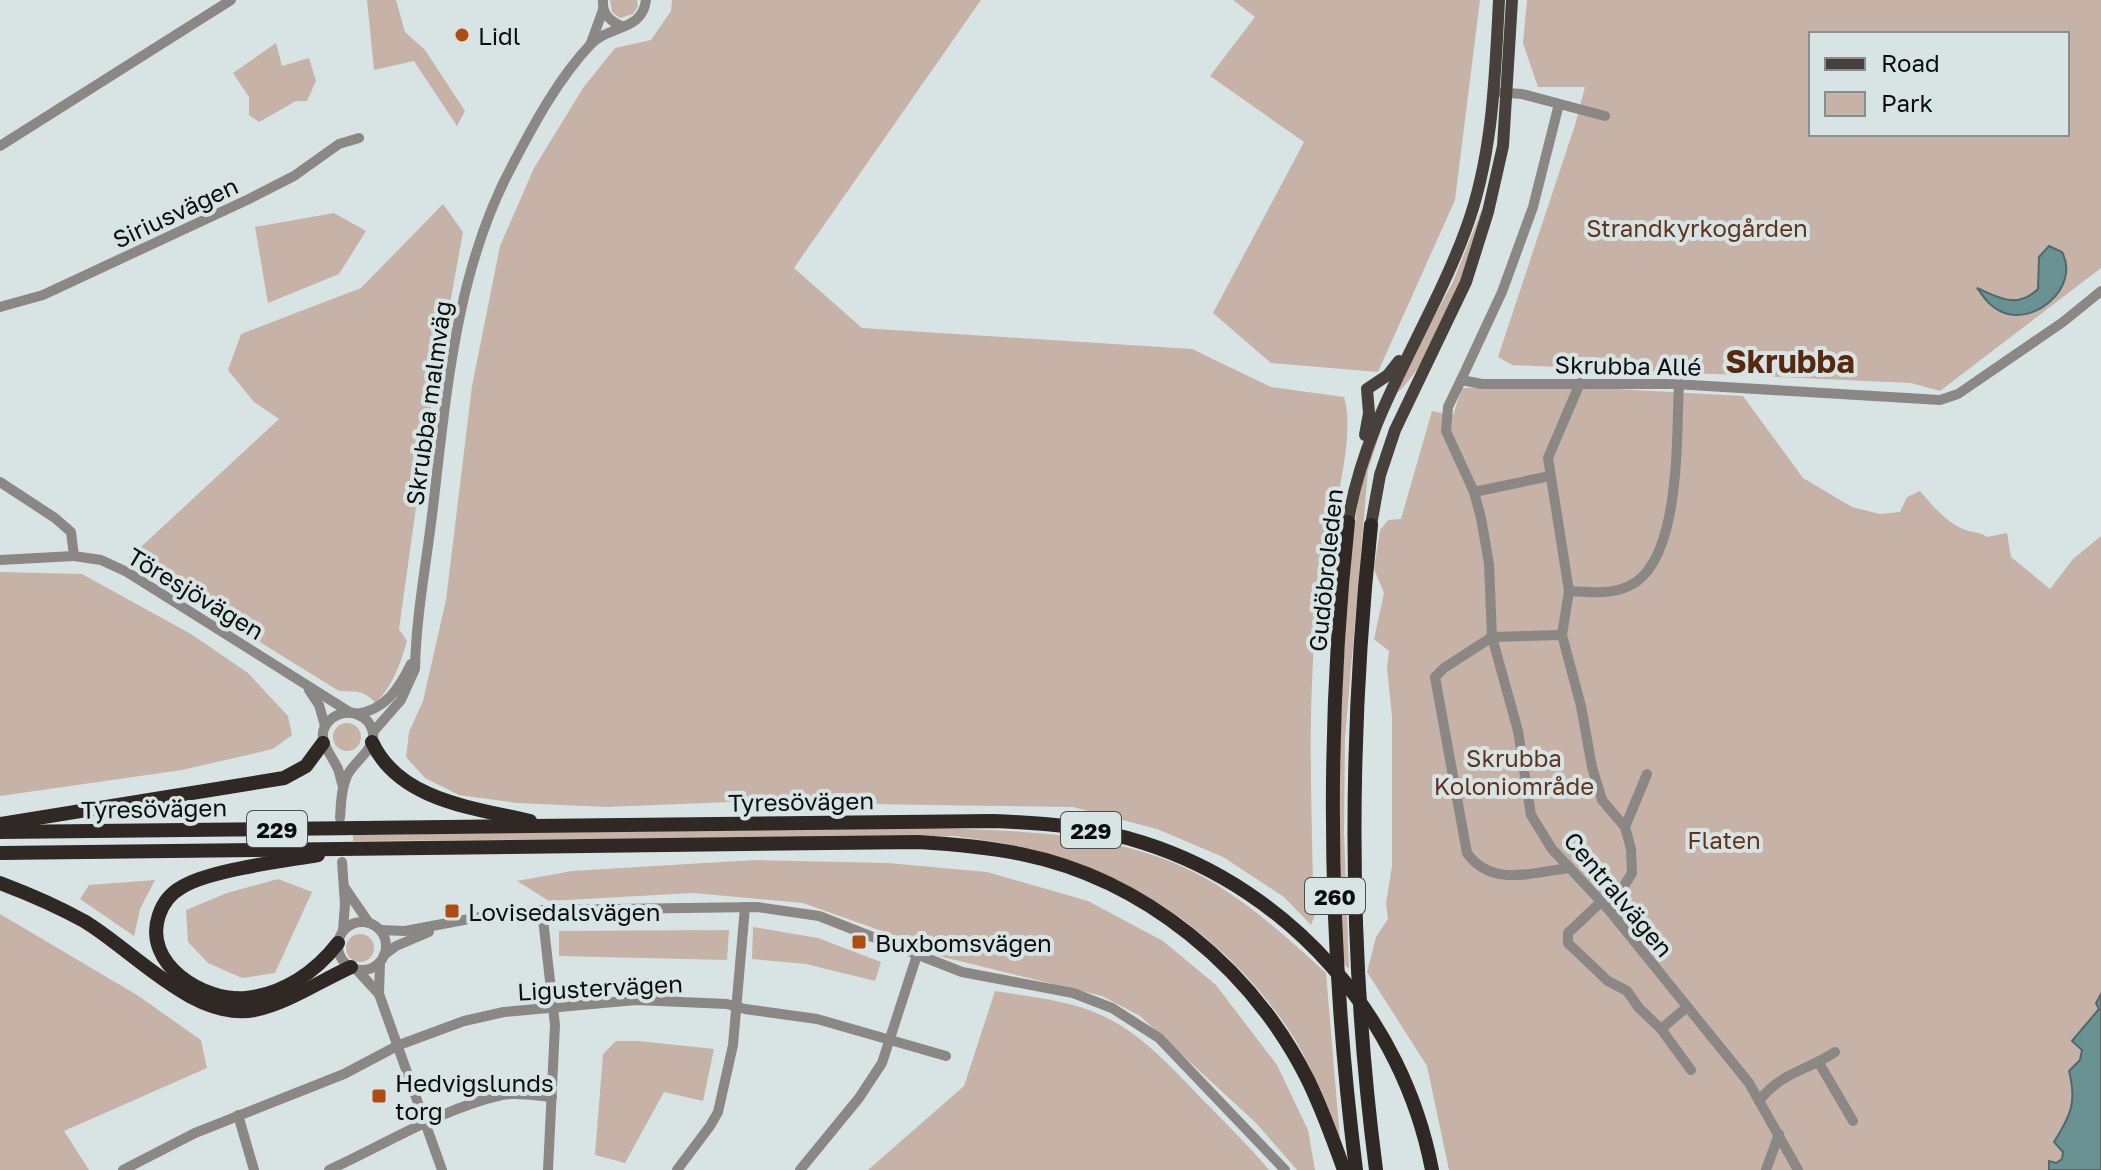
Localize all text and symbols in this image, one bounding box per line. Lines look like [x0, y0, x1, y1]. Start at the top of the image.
place label: Lidl [478, 21, 521, 50]
marker: Lidl [453, 26, 471, 44]
legend [1809, 32, 2069, 136]
text: Road [1881, 48, 1940, 77]
text: Park [1881, 88, 1933, 117]
street label: Siriusvägen [108, 170, 242, 254]
park label: Strandkyrkogården [1586, 213, 1808, 242]
street label: Skrubba malmväg [399, 299, 457, 507]
district label: Skrubba [1725, 342, 1855, 380]
street label: Skrubba Allé [1554, 349, 1702, 381]
street label: Gudöbroleden [1302, 487, 1348, 653]
street label: Töresjövägen [123, 541, 269, 645]
park label: Skrubba Koloniområde [1434, 743, 1594, 800]
street label: Tyresövägen [728, 785, 874, 817]
street label: Tyresövägen [81, 792, 227, 824]
road number: 229 [247, 811, 307, 847]
road number: 229 [1061, 812, 1121, 848]
park label: Flaten [1687, 825, 1761, 854]
street label: Centralvägen [1558, 826, 1680, 962]
road number: 260 [1305, 878, 1365, 914]
place label: Lovisedalsvägen [468, 897, 661, 926]
marker: Lovisedalsvägen [443, 902, 461, 920]
place label: Buxbomsvägen [875, 928, 1052, 957]
marker: Buxbomsvägen [850, 933, 868, 951]
street label: Ligustervägen [517, 968, 683, 1006]
place label: Hedvigslunds torg [395, 1068, 554, 1125]
marker: Hedvigslunds torg [370, 1087, 388, 1105]

